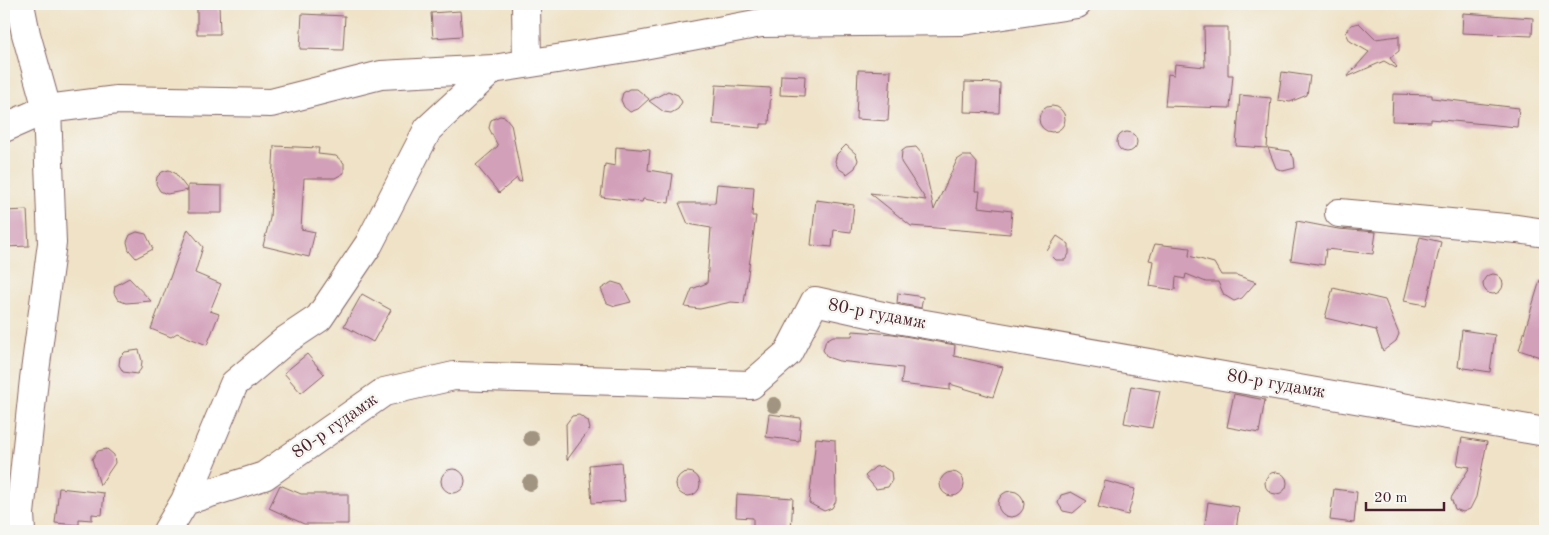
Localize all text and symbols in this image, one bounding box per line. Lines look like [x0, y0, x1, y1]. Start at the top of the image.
street label: 80-р гудамж [826, 296, 928, 332]
street label: 80-р гудамж [1225, 366, 1327, 402]
street label: 80-р гудамж [289, 390, 381, 462]
scale bar [1366, 480, 1444, 512]
text: 20 m [1374, 491, 1408, 506]

